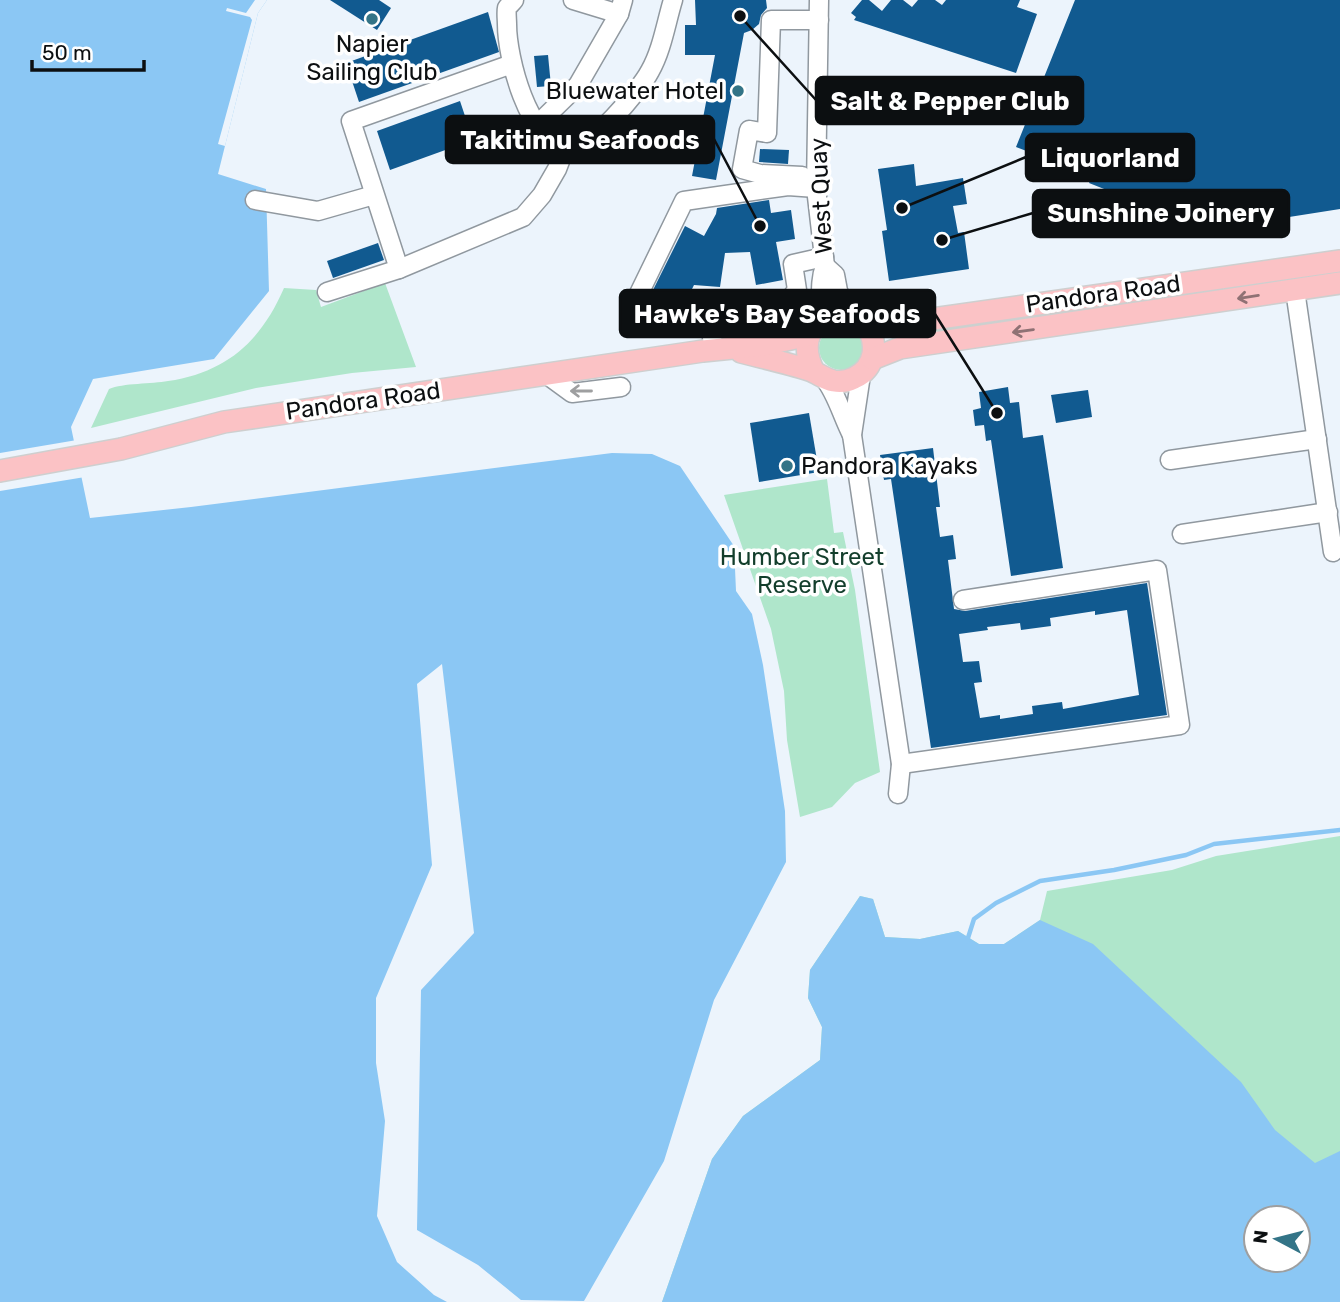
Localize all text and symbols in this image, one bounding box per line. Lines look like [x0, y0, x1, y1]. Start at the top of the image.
marker: Napier Sailing Club [364, 11, 380, 27]
scale bar [32, 28, 144, 72]
place label: Napier Sailing Club [307, 30, 437, 86]
text: 50 m [42, 40, 92, 65]
place label: Bluewater Hotel [546, 77, 724, 105]
callout: Salt & Pepper Club [816, 77, 1083, 124]
marker: Bluewater Hotel [730, 83, 746, 99]
text: Salt & Pepper Club [830, 86, 1070, 117]
callout: Takitimu Seafoods [446, 116, 714, 163]
text: Takitimu Seafoods [460, 125, 700, 156]
callout: Liquorland [1026, 134, 1194, 181]
street label: West Quay [804, 137, 838, 255]
text: Liquorland [1040, 143, 1180, 174]
callout: Sunshine Joinery [1033, 190, 1289, 237]
text: Sunshine Joinery [1047, 198, 1275, 229]
street label: Pandora Road [1024, 269, 1182, 319]
callout: Hawke's Bay Seafoods [620, 290, 935, 337]
one-way arrow [1237, 291, 1260, 304]
text: Hawke's Bay Seafoods [634, 299, 920, 330]
one-way arrow [1012, 324, 1035, 337]
street label: Pandora Road [284, 376, 442, 426]
one-way arrow [570, 384, 593, 398]
place label: Pandora Kayaks [801, 452, 978, 480]
marker: Pandora Kayaks [779, 458, 795, 474]
park label: Humber Street Reserve [720, 543, 884, 599]
north arrow [1242, 1204, 1312, 1274]
text: N [1248, 1229, 1273, 1245]

